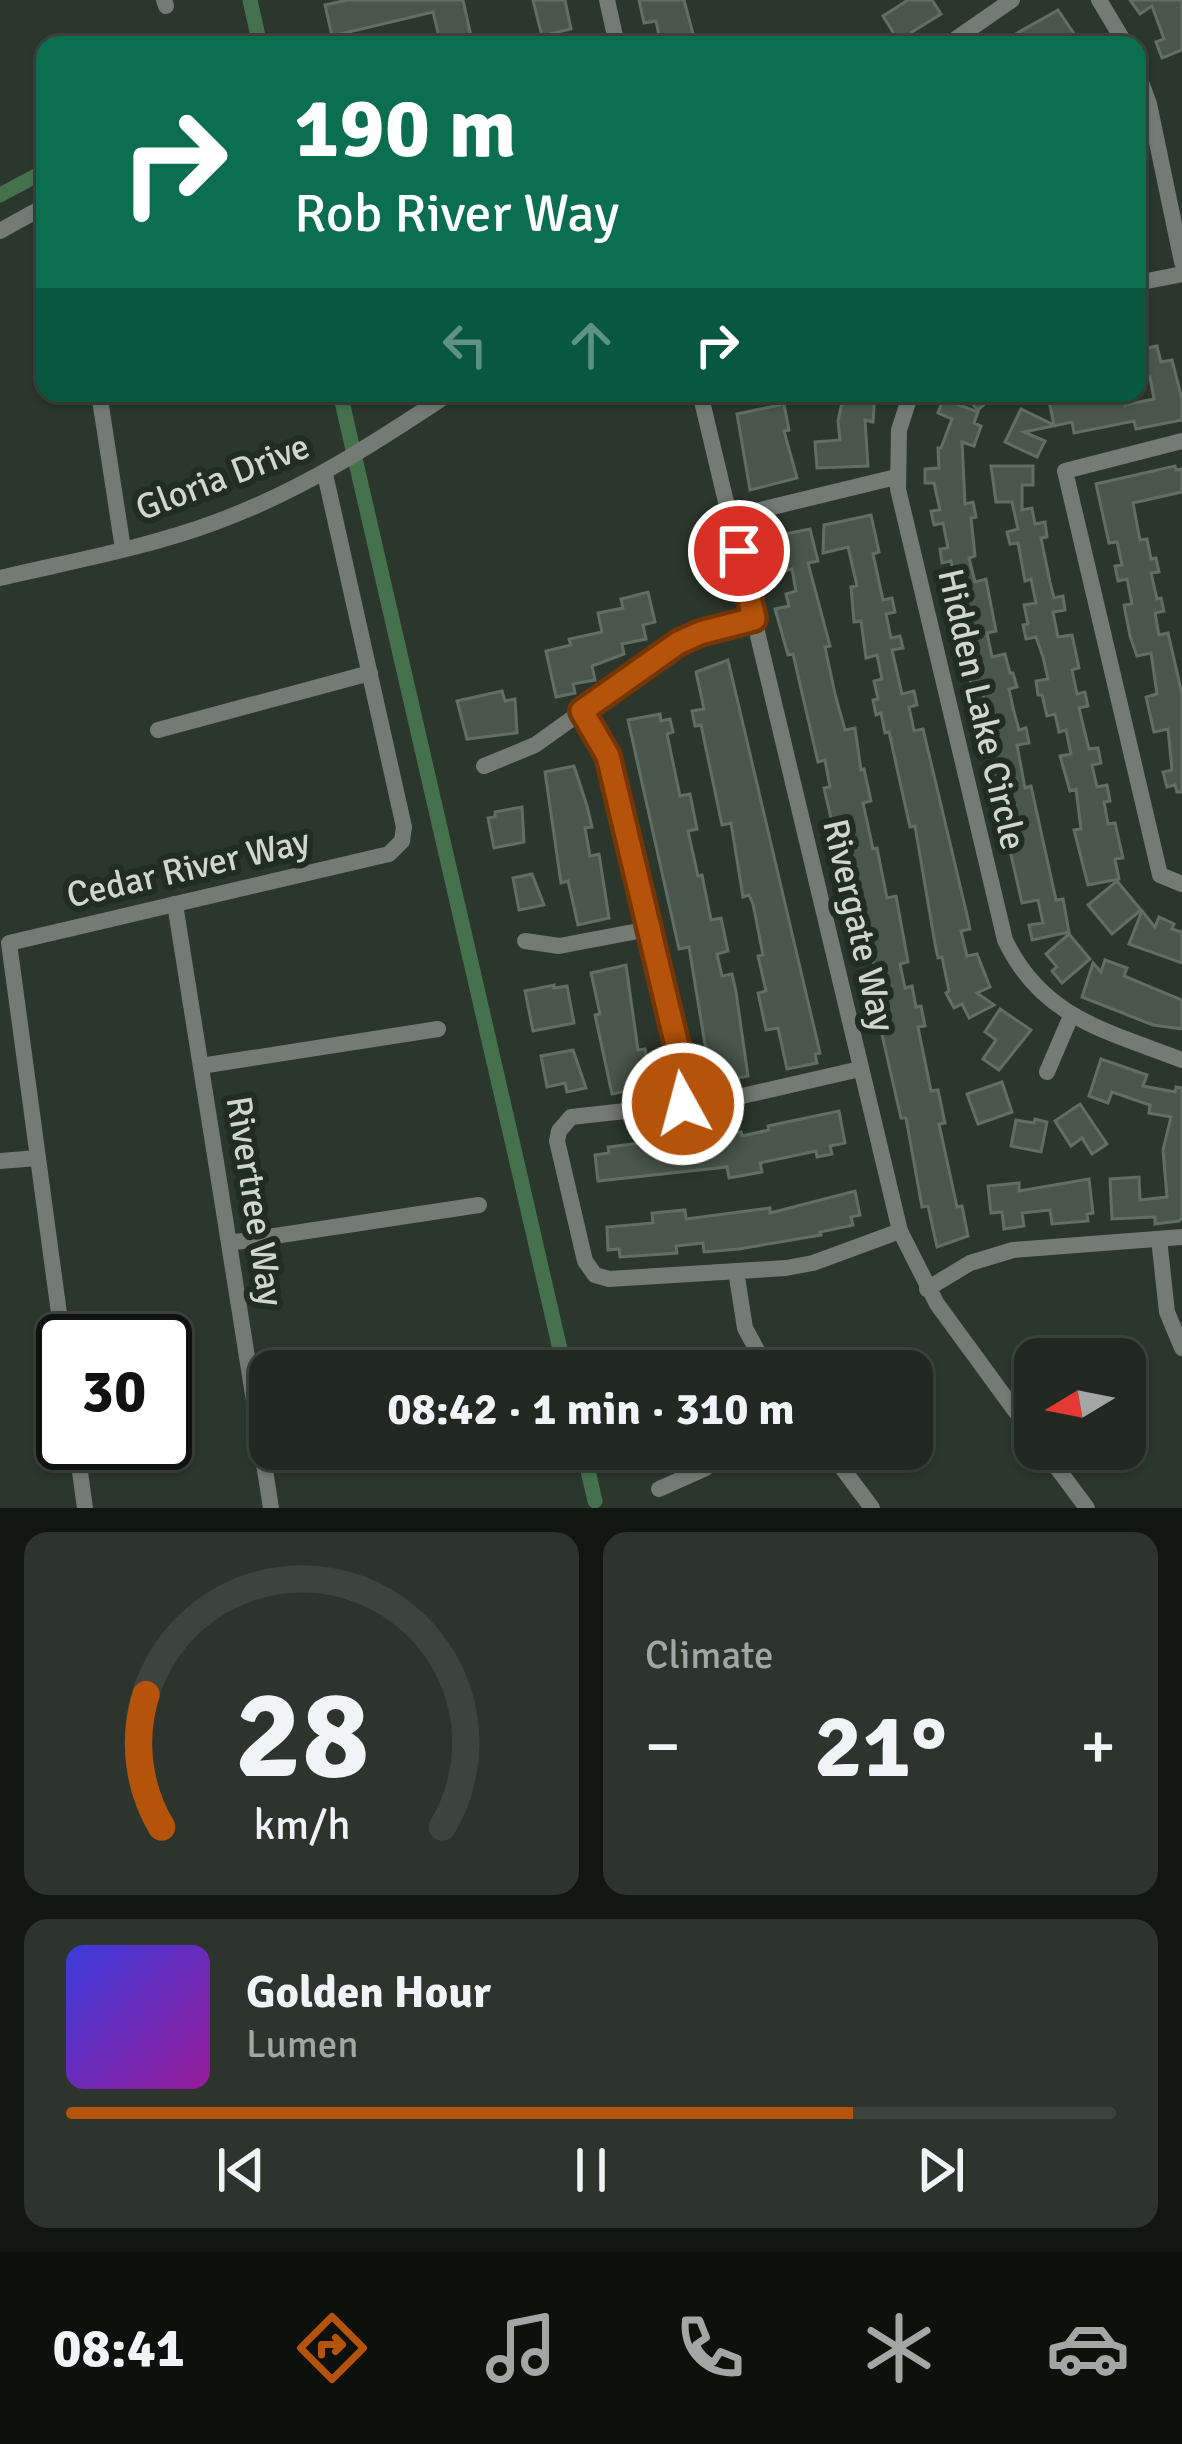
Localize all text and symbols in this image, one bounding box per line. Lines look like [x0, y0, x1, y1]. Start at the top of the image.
text: 190 m [294, 77, 516, 181]
icon: right [96, 84, 252, 240]
text: Rob River Way [294, 180, 619, 247]
icon: left [432, 312, 498, 378]
icon: ahead [558, 312, 624, 378]
icon: right [684, 312, 750, 378]
street label: Gloria Drive [129, 424, 316, 531]
pin [688, 500, 790, 602]
icon: arrive [706, 518, 772, 584]
street label: Hidden Lake Circle [927, 564, 1036, 854]
street label: Rivergate Way [812, 815, 905, 1036]
street label: Cedar River Way [62, 819, 314, 918]
position arrow [620, 1041, 746, 1167]
street label: Rivertree Way [216, 1093, 293, 1310]
speed limit sign: 30 [36, 1314, 192, 1470]
north arrow [1014, 1338, 1146, 1470]
map controls [1014, 1338, 1146, 1470]
text: 08:42 · 1 min · 310 m [387, 1382, 795, 1437]
text: Climate [645, 1631, 774, 1679]
text: 28 [234, 1659, 369, 1812]
text: 21° [814, 1691, 947, 1802]
text: − [645, 1706, 681, 1787]
text: + [1080, 1706, 1116, 1787]
text: km/h [253, 1798, 350, 1851]
text: Golden Hour [246, 1965, 491, 2020]
text: Lumen [246, 2020, 359, 2068]
icon: previous [208, 2137, 274, 2203]
icon: pause [558, 2137, 624, 2203]
icon: next [908, 2137, 974, 2203]
icon: directions [290, 2306, 374, 2390]
icon: music [479, 2306, 563, 2390]
icon: phone [668, 2306, 752, 2390]
icon: climate [857, 2306, 941, 2390]
icon: car [1046, 2306, 1130, 2390]
text: 08:41 [52, 2315, 185, 2382]

